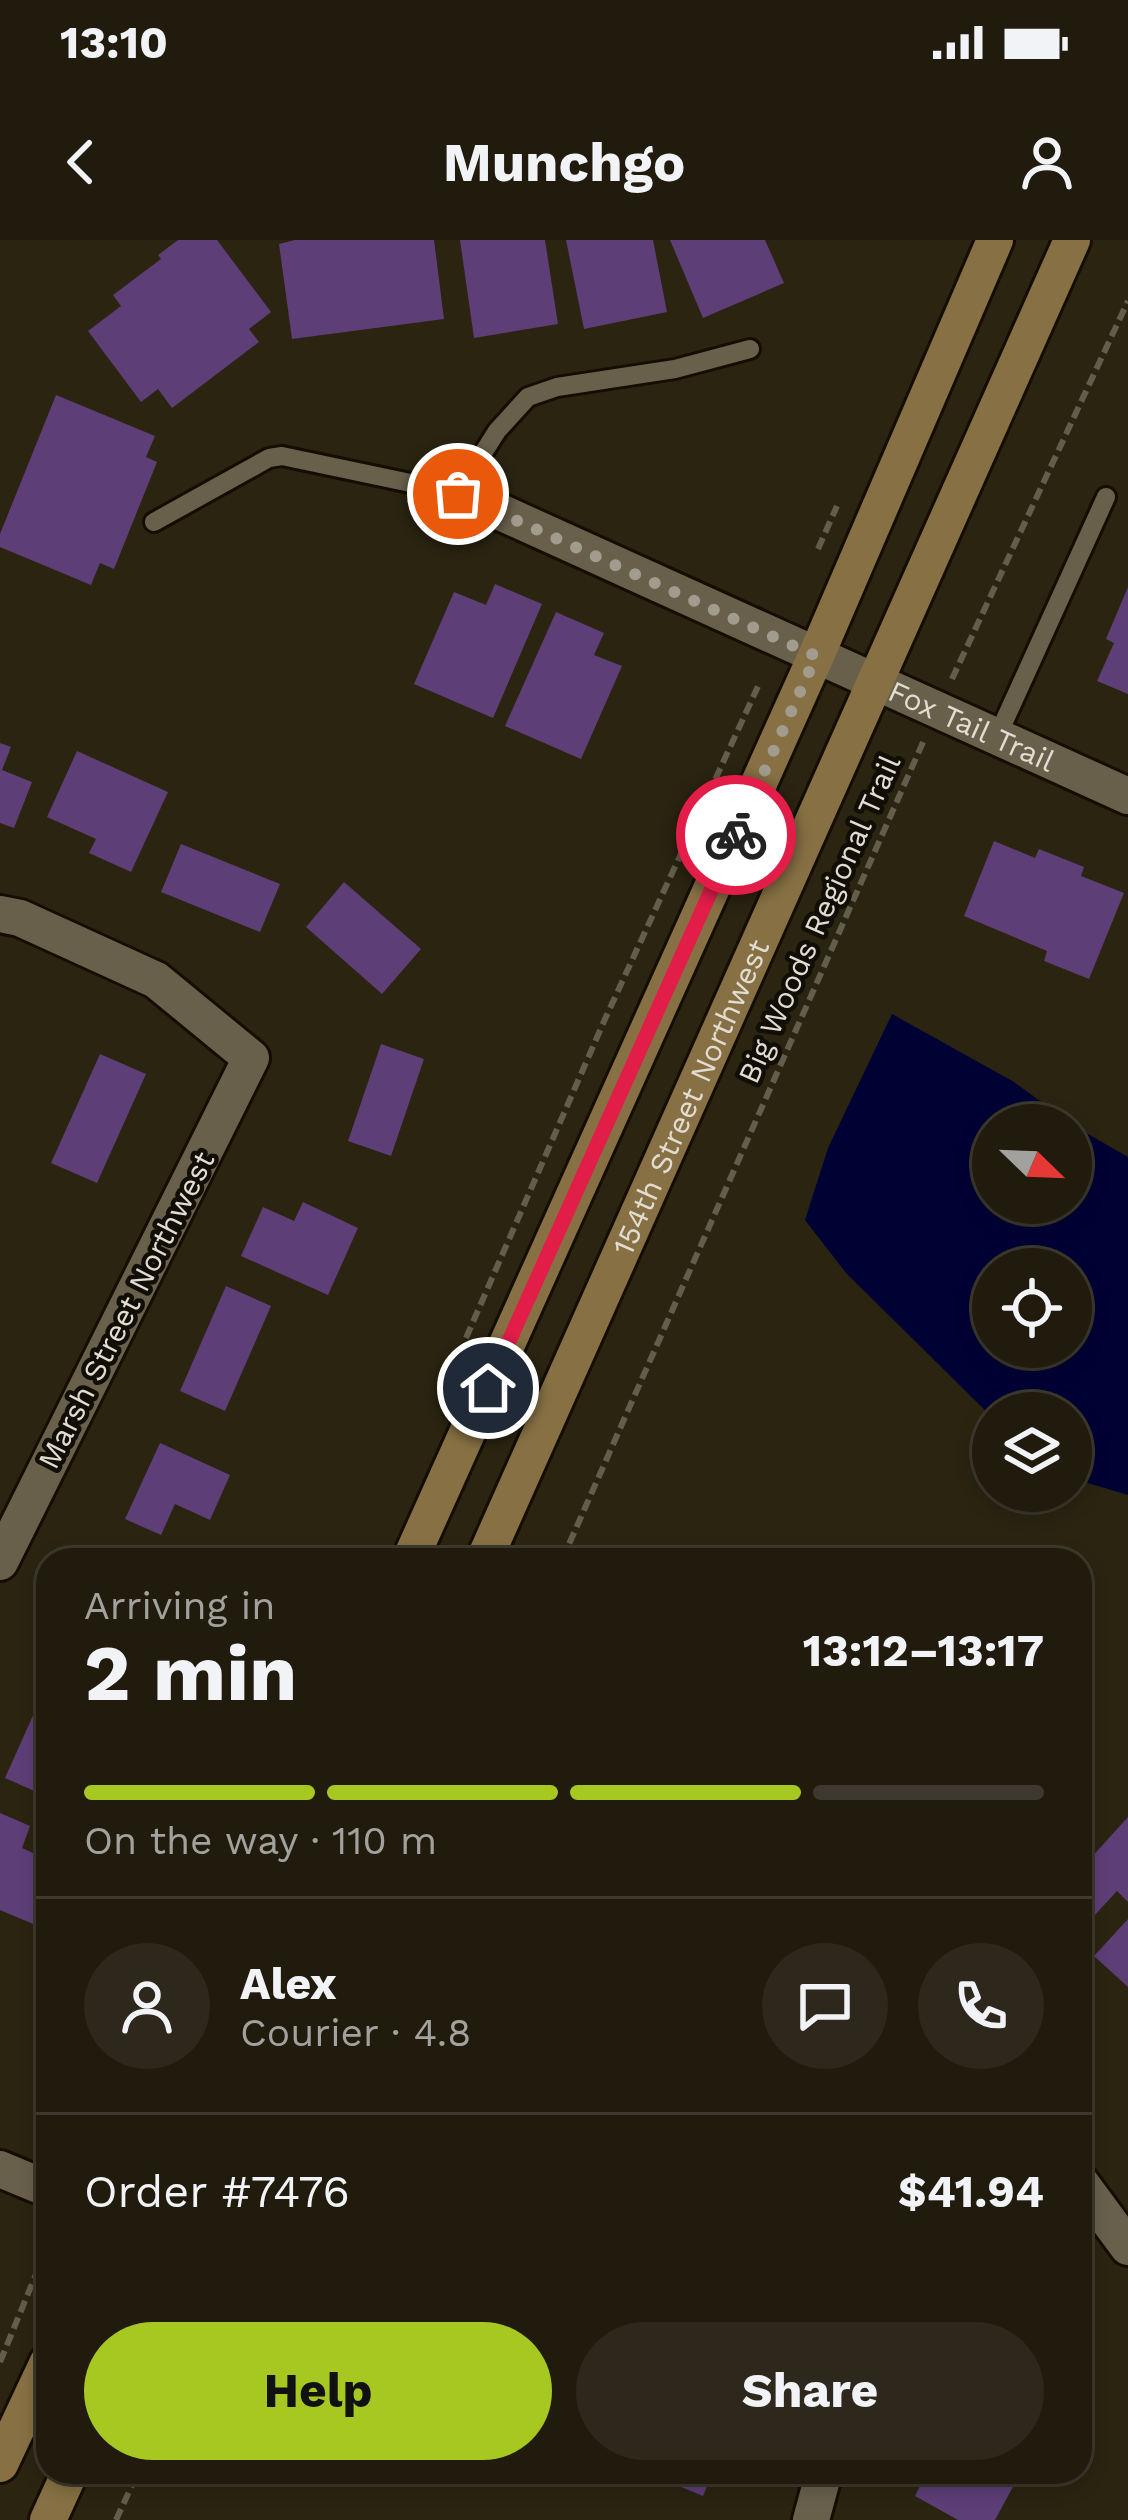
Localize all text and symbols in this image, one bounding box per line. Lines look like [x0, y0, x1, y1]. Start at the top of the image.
text: 13:10 [60, 16, 168, 69]
icon: back [48, 129, 114, 195]
icon: person [1014, 129, 1080, 195]
text: Munchgo [443, 131, 685, 194]
pin [407, 443, 509, 545]
icon: bag [425, 461, 491, 527]
street label: Fox Tail Trail [883, 673, 1060, 778]
street label: Big Woods Regional Trail [731, 749, 907, 1089]
courier [676, 775, 796, 895]
icon: bike [703, 802, 769, 868]
street label: 154th Street Northwest [605, 933, 776, 1260]
north arrow [972, 1104, 1092, 1224]
map controls [972, 1104, 1092, 1512]
street label: Marsh Street Northwest [31, 1145, 222, 1475]
button: locate [972, 1248, 1092, 1368]
pin [437, 1337, 539, 1439]
icon: home [455, 1355, 521, 1421]
button: layers [972, 1392, 1092, 1512]
text: Arriving in [84, 1583, 275, 1628]
text: 13:12–13:17 [803, 1624, 1044, 1677]
text: 2 min [84, 1627, 297, 1719]
text: On the way · 110 m [84, 1818, 437, 1863]
button: person [84, 1943, 210, 2069]
button: chat [762, 1943, 888, 2069]
button: phone [918, 1943, 1044, 2069]
text: Alex [240, 1957, 337, 2010]
text: Courier · 4.8 [240, 2010, 471, 2055]
text: Order #7476 [84, 2165, 350, 2218]
text: $41.94 [898, 2165, 1044, 2218]
button: Help [84, 2322, 552, 2460]
button: Share [576, 2322, 1044, 2460]

